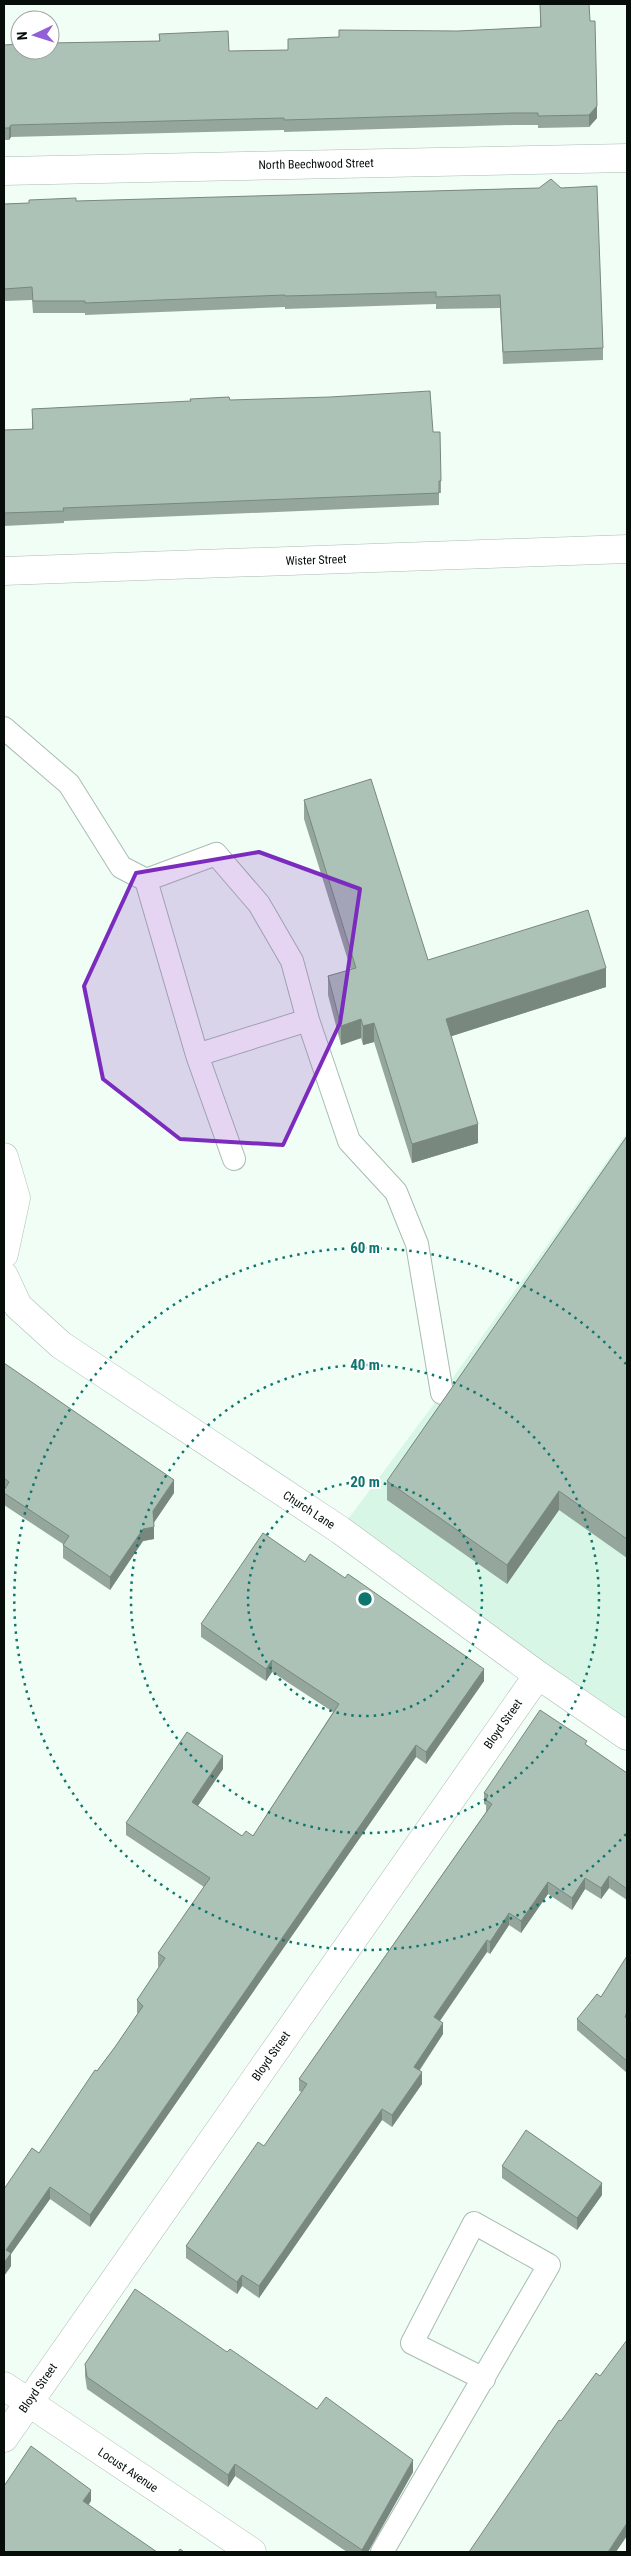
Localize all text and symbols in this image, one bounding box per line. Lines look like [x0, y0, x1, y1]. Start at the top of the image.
north arrow [10, 10, 60, 60]
text: N [14, 31, 30, 41]
street label: North Beechwood Street [258, 156, 374, 172]
street label: Wister Street [285, 552, 347, 568]
text: 60 m [350, 1239, 380, 1257]
text: 40 m [350, 1356, 380, 1374]
text: 20 m [350, 1473, 380, 1491]
street label: Church Lane [280, 1488, 338, 1532]
centre of rings [356, 1590, 374, 1608]
street label: Bloyd Street [481, 1696, 525, 1751]
street label: Bloyd Street [249, 2028, 293, 2083]
street label: Bloyd Street [16, 2360, 60, 2415]
street label: Locust Avenue [95, 2445, 161, 2495]

